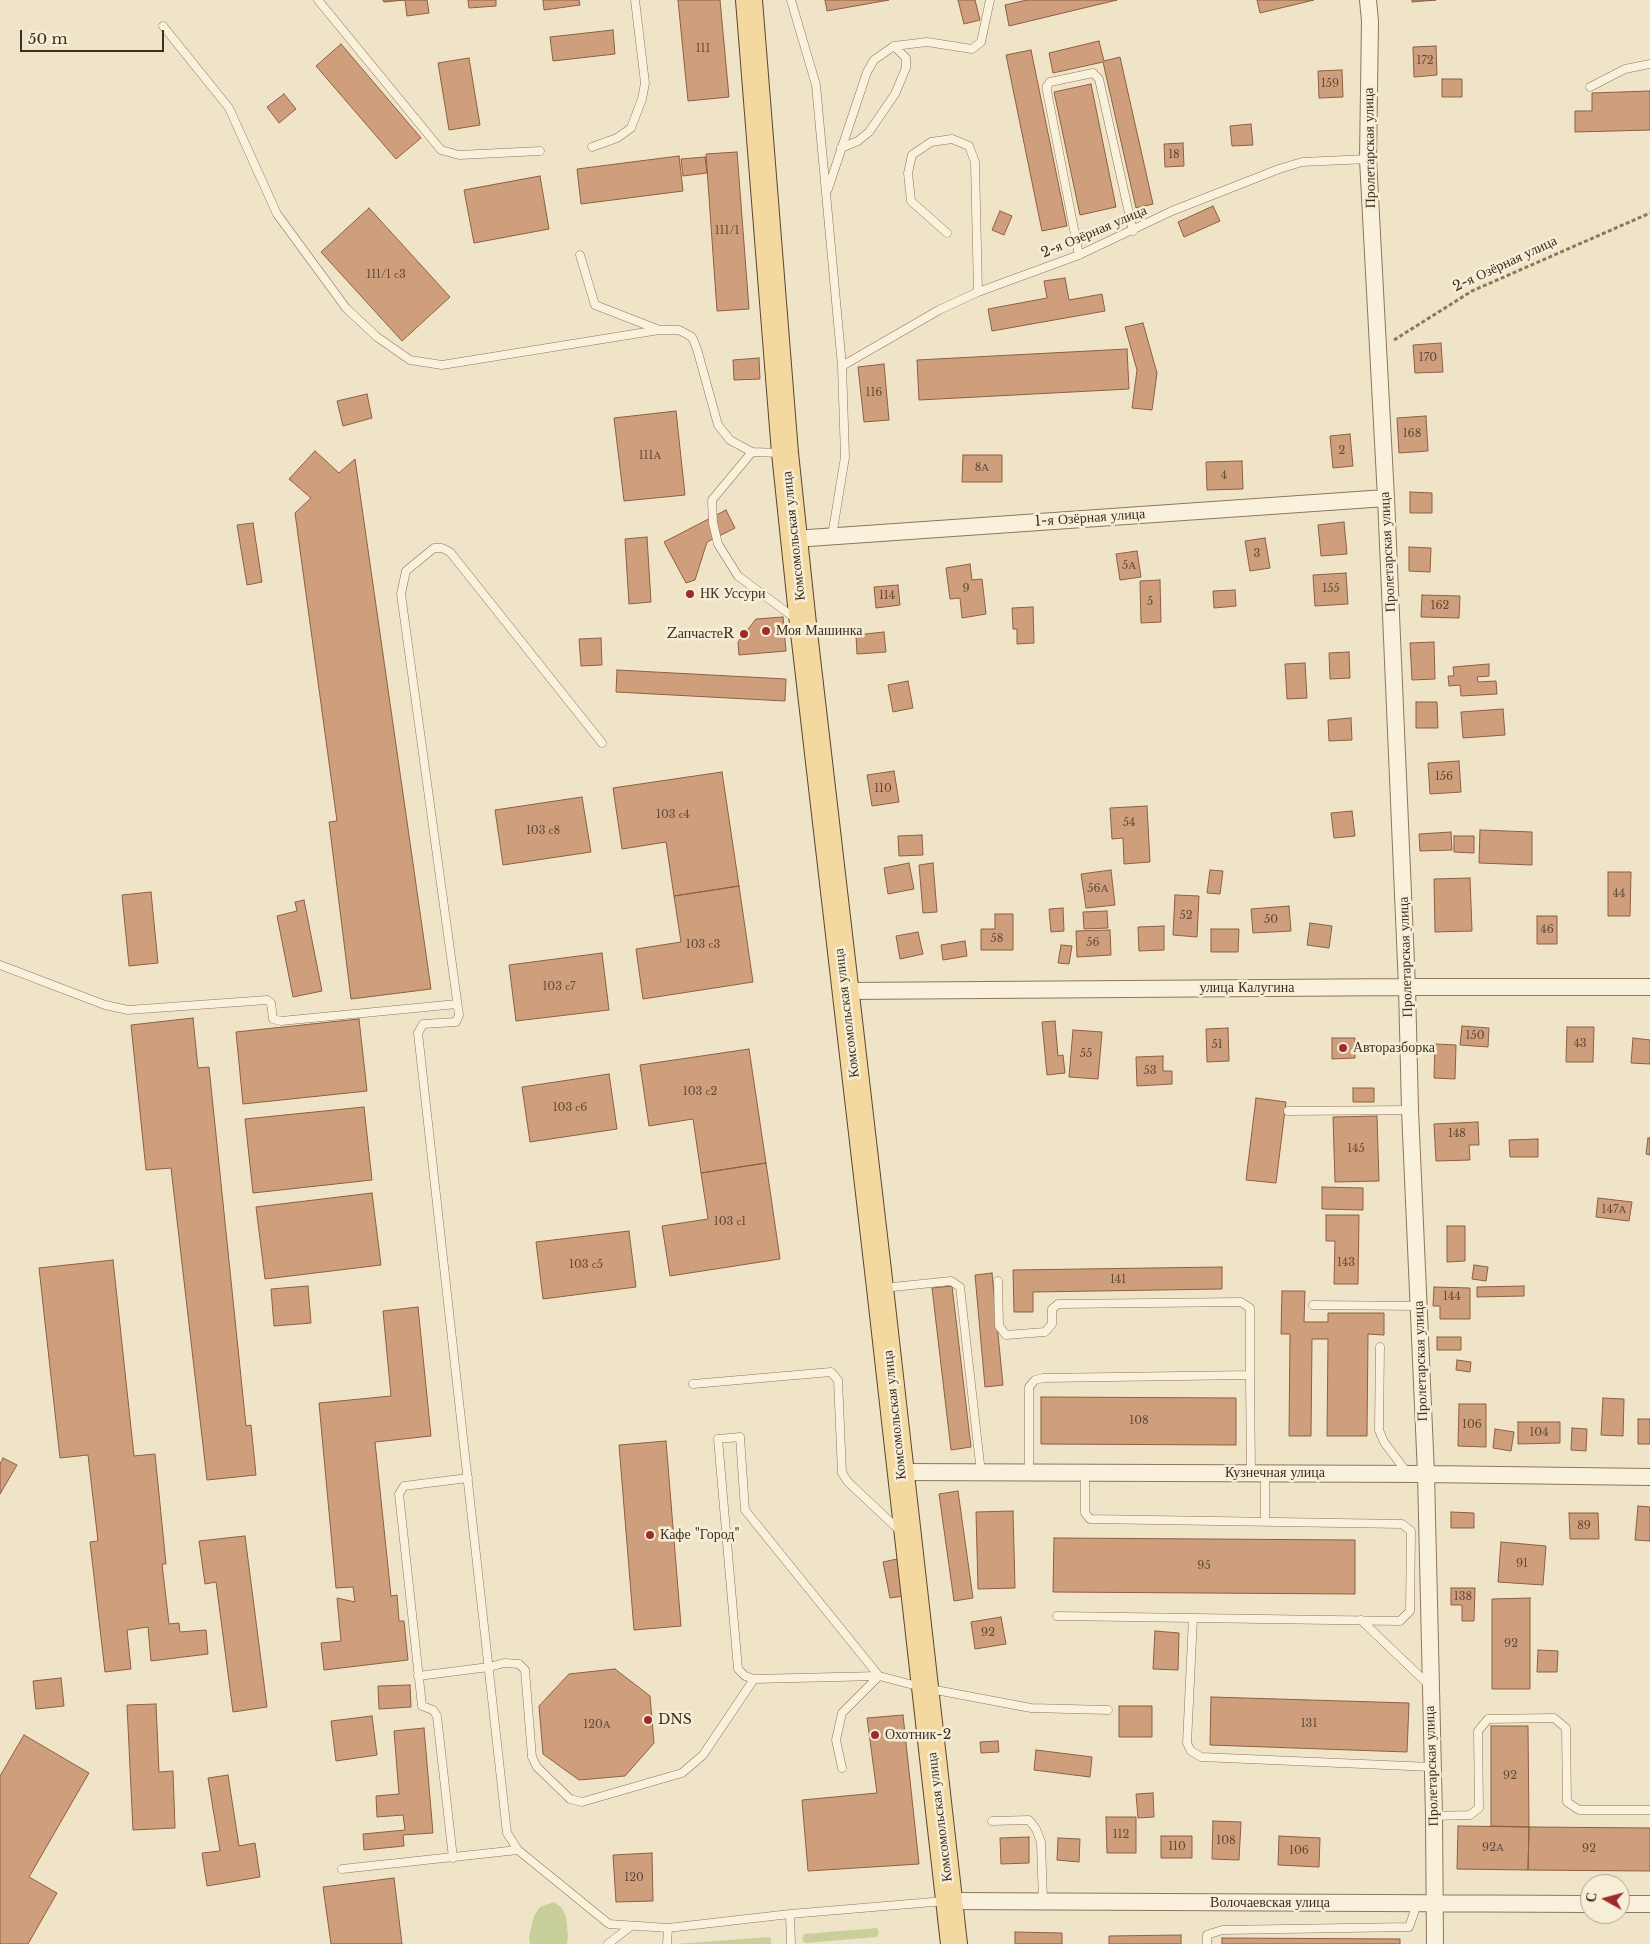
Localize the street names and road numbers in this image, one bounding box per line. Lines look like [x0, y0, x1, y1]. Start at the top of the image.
street label: Пролетарская улица [1361, 88, 1379, 208]
street label: 2-я Озёрная улица [1039, 202, 1149, 262]
street label: 2-я Озёрная улица [1450, 232, 1560, 296]
street label: Комсомольская улица [779, 470, 809, 602]
street label: Пролетарская улица [1376, 491, 1400, 613]
street label: 1-я Озёрная улица [1034, 506, 1146, 530]
street label: Пролетарская улица [1395, 896, 1417, 1018]
street label: Комсомольская улица [831, 947, 863, 1079]
street label: улица Калугина [1199, 980, 1295, 996]
street label: Пролетарская улица [1410, 1300, 1432, 1422]
street label: Комсомольская улица [880, 1349, 910, 1481]
street label: Кузнечная улица [1225, 1465, 1325, 1481]
street label: Пролетарская улица [1421, 1705, 1443, 1827]
street label: Комсомольская улица [924, 1751, 956, 1883]
street label: Волочаевская улица [1210, 1895, 1330, 1911]

